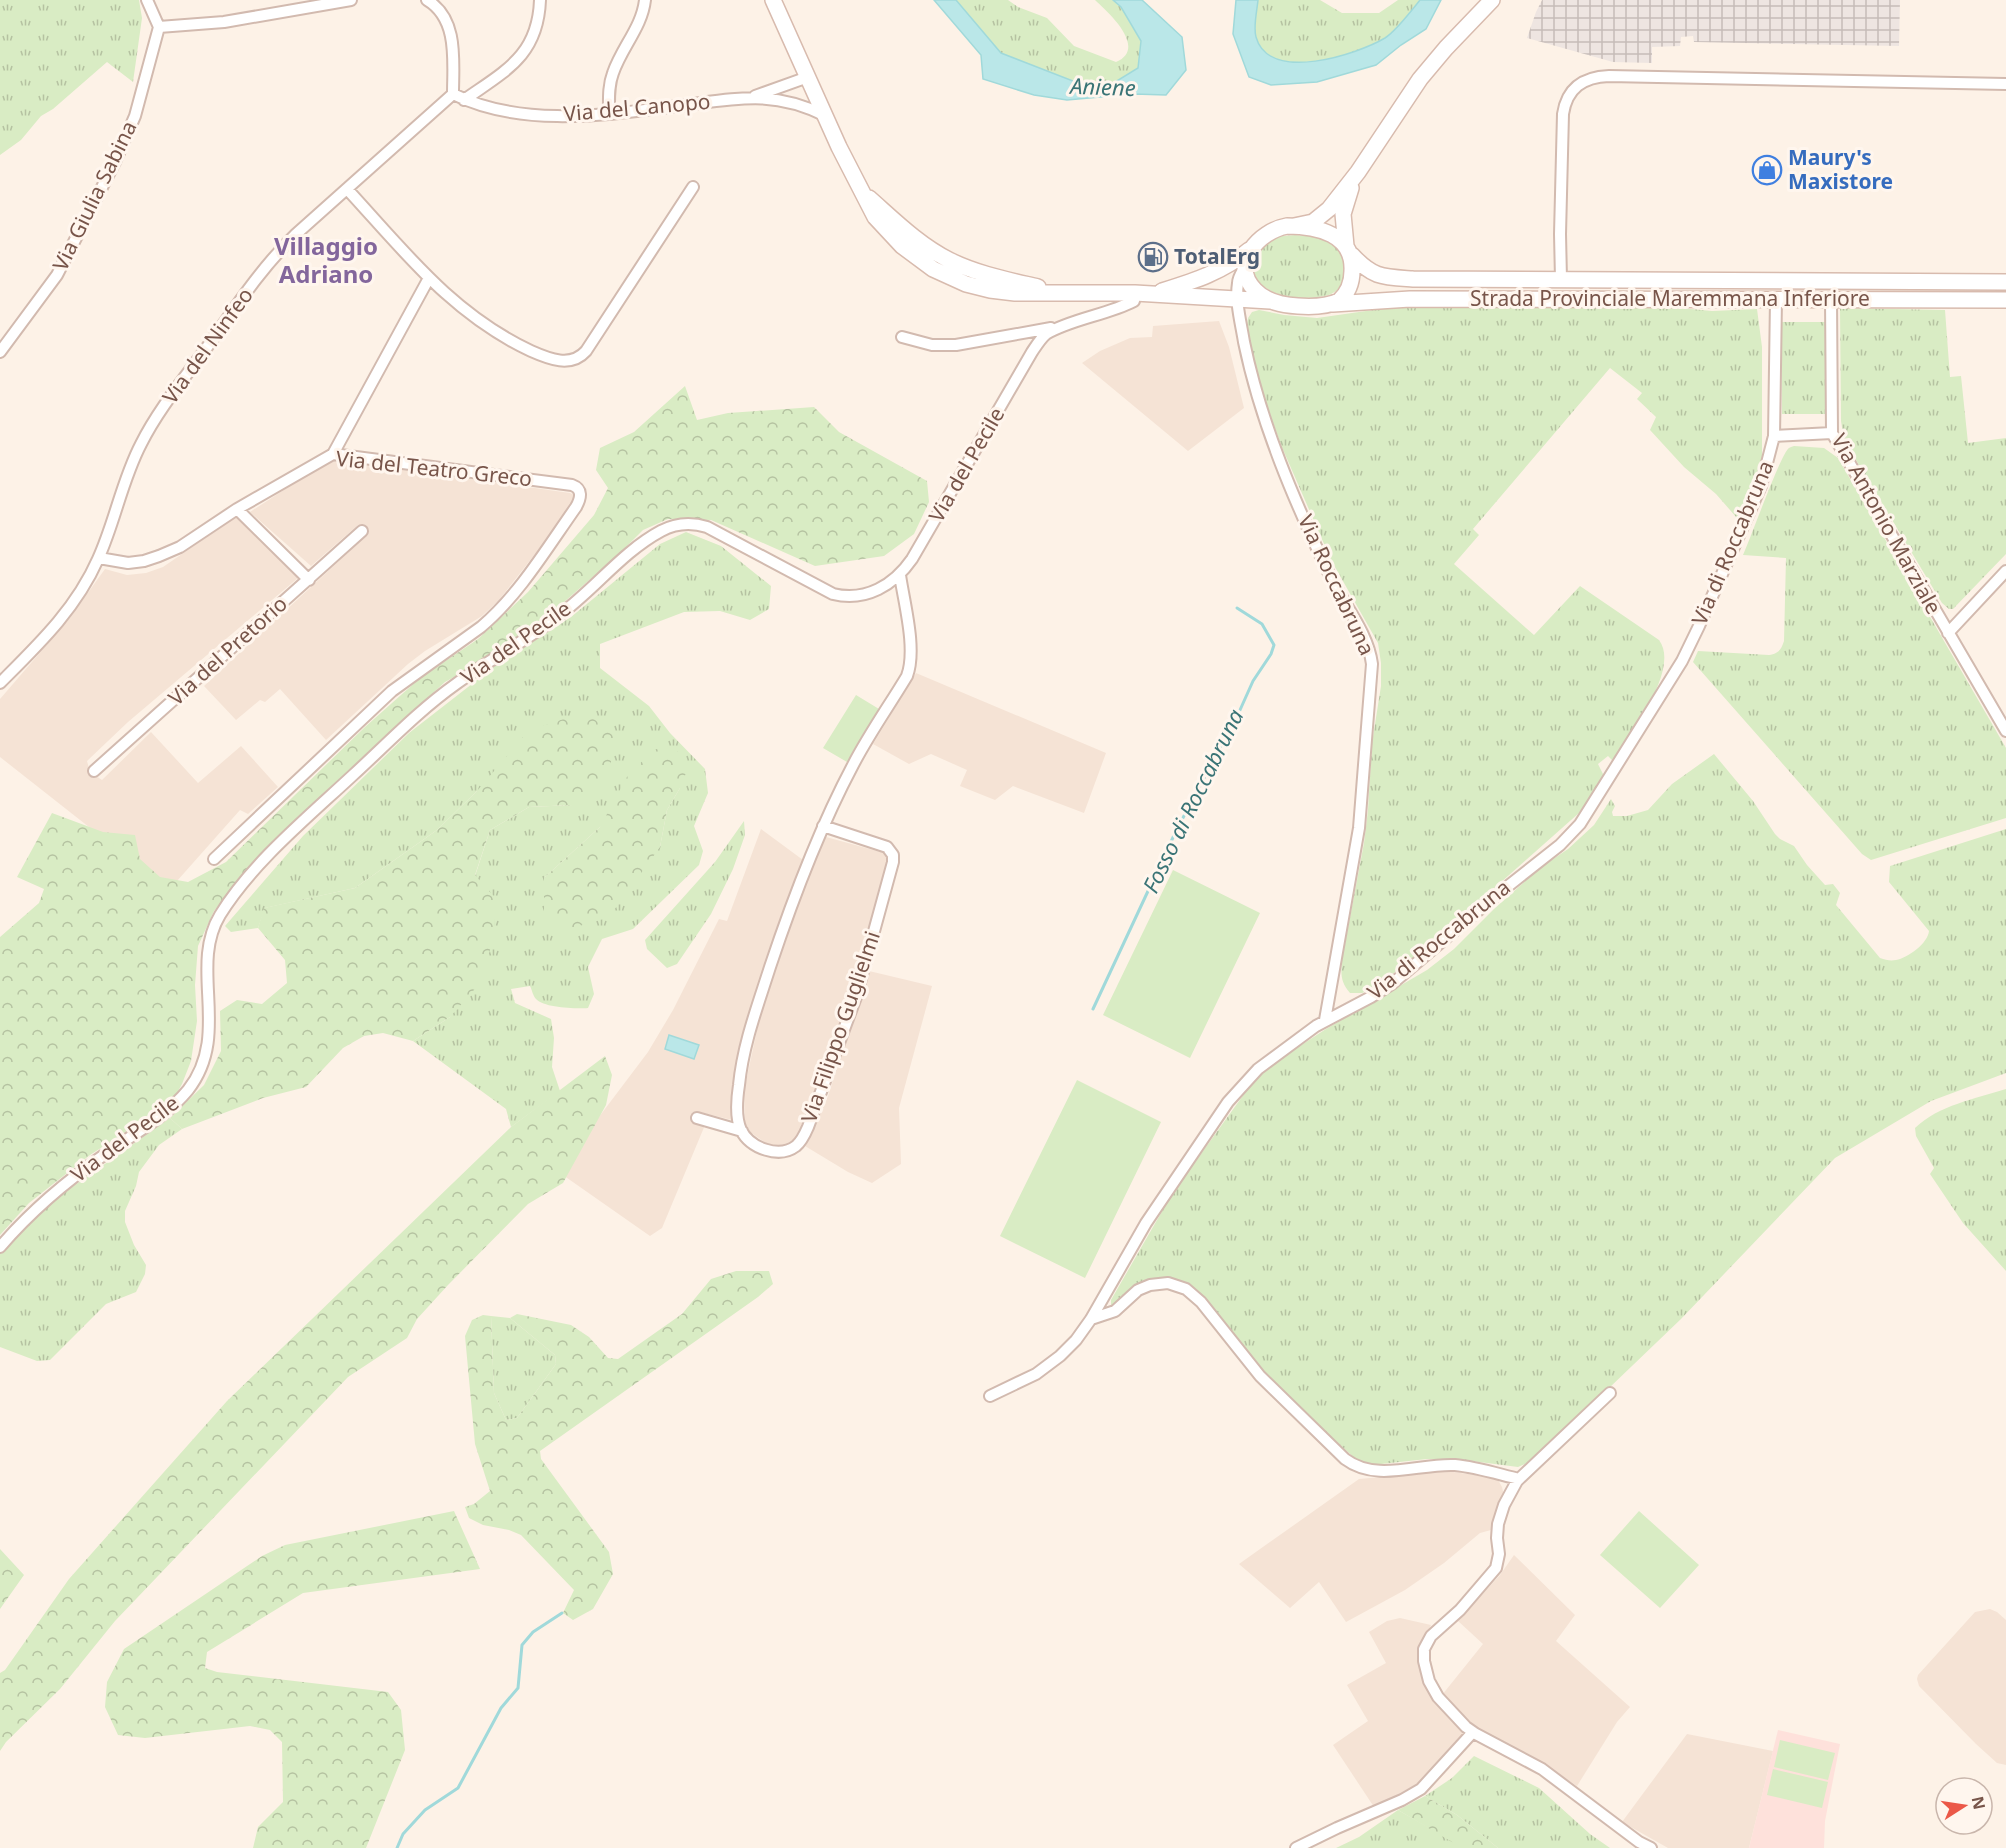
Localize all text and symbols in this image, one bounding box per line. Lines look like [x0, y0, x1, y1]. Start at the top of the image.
water label: Aniene [1068, 70, 1136, 102]
street label: Via del Canopo [562, 87, 711, 127]
street label: Via Giulia Sabina [46, 116, 143, 275]
place label: Maury's Maxistore [1788, 143, 1893, 195]
shop icon: Maury's Maxistore [1751, 154, 1783, 186]
district label: Villaggio Adriano [274, 229, 378, 290]
fuel station icon: TotalErg [1137, 241, 1169, 273]
place label: TotalErg [1174, 242, 1260, 270]
street label: Via del Ninfeo [156, 282, 259, 409]
street label: Strada Provinciale Maremmana Inferiore [1470, 284, 1870, 312]
street label: Via del Pecile [922, 402, 1010, 527]
street label: Via Antonio Marziale [1826, 428, 1948, 619]
street label: Via del Teatro Greco [335, 444, 533, 492]
street label: Via di Roccabruna [1685, 456, 1779, 629]
street label: Via Roccabruna [1292, 510, 1382, 660]
street label: Via del Pretorio [162, 589, 293, 711]
street label: Via del Pecile [455, 594, 576, 690]
water label: Fosso di Roccabruna [1135, 703, 1250, 897]
street label: Via di Roccabruna [1361, 873, 1516, 1006]
street label: Via Filippo Guglielmi [794, 927, 886, 1126]
street label: Via del Pecile [65, 1088, 184, 1188]
north arrow [1934, 1776, 1994, 1836]
text: N [1967, 1794, 1991, 1812]

